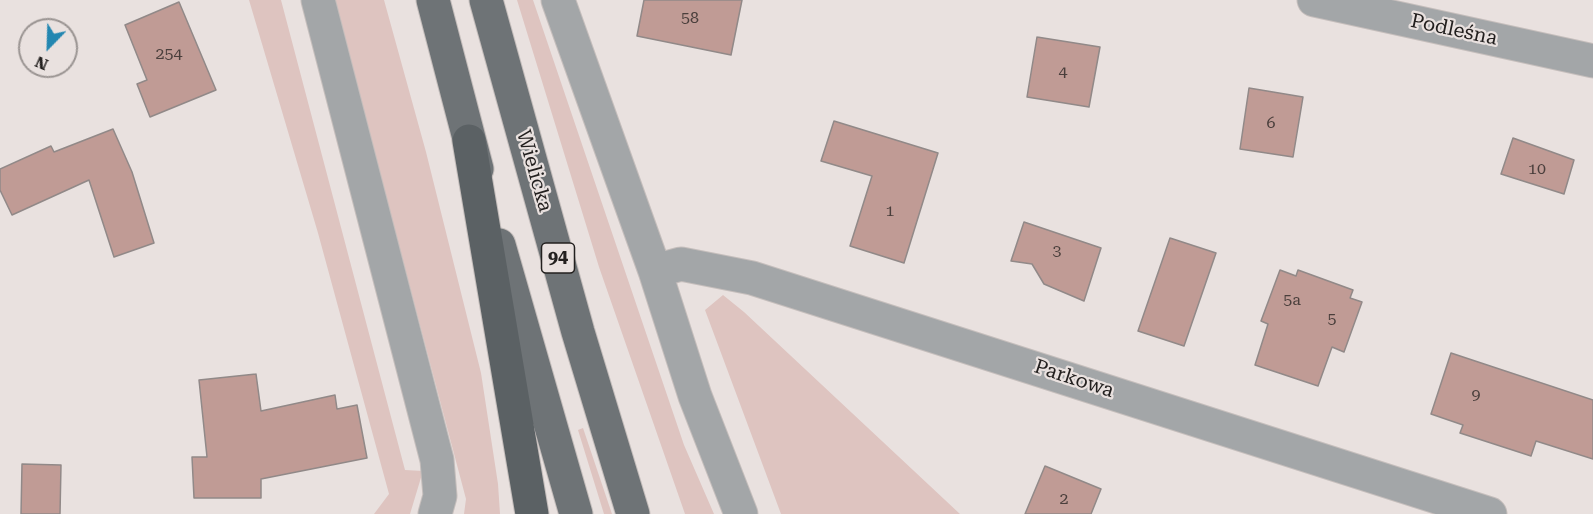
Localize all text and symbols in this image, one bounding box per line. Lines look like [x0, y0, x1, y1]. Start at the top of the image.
house number: 58 [681, 8, 699, 28]
street label: Podleśna [1409, 9, 1499, 51]
north arrow [18, 18, 78, 78]
house number: 254 [156, 44, 182, 64]
text: N [32, 52, 51, 74]
house number: 4 [1059, 62, 1067, 82]
house number: 6 [1267, 113, 1275, 133]
street label: Wielicka [511, 127, 557, 215]
house number: 10 [1528, 159, 1546, 179]
house number: 1 [886, 201, 894, 221]
house number: 3 [1053, 241, 1061, 261]
road number: 94 [542, 243, 574, 273]
house number: 5a [1283, 290, 1301, 310]
house number: 5 [1328, 309, 1336, 329]
street label: Parkowa [1031, 355, 1117, 403]
house number: 9 [1472, 385, 1480, 405]
house number: 2 [1060, 489, 1068, 509]

